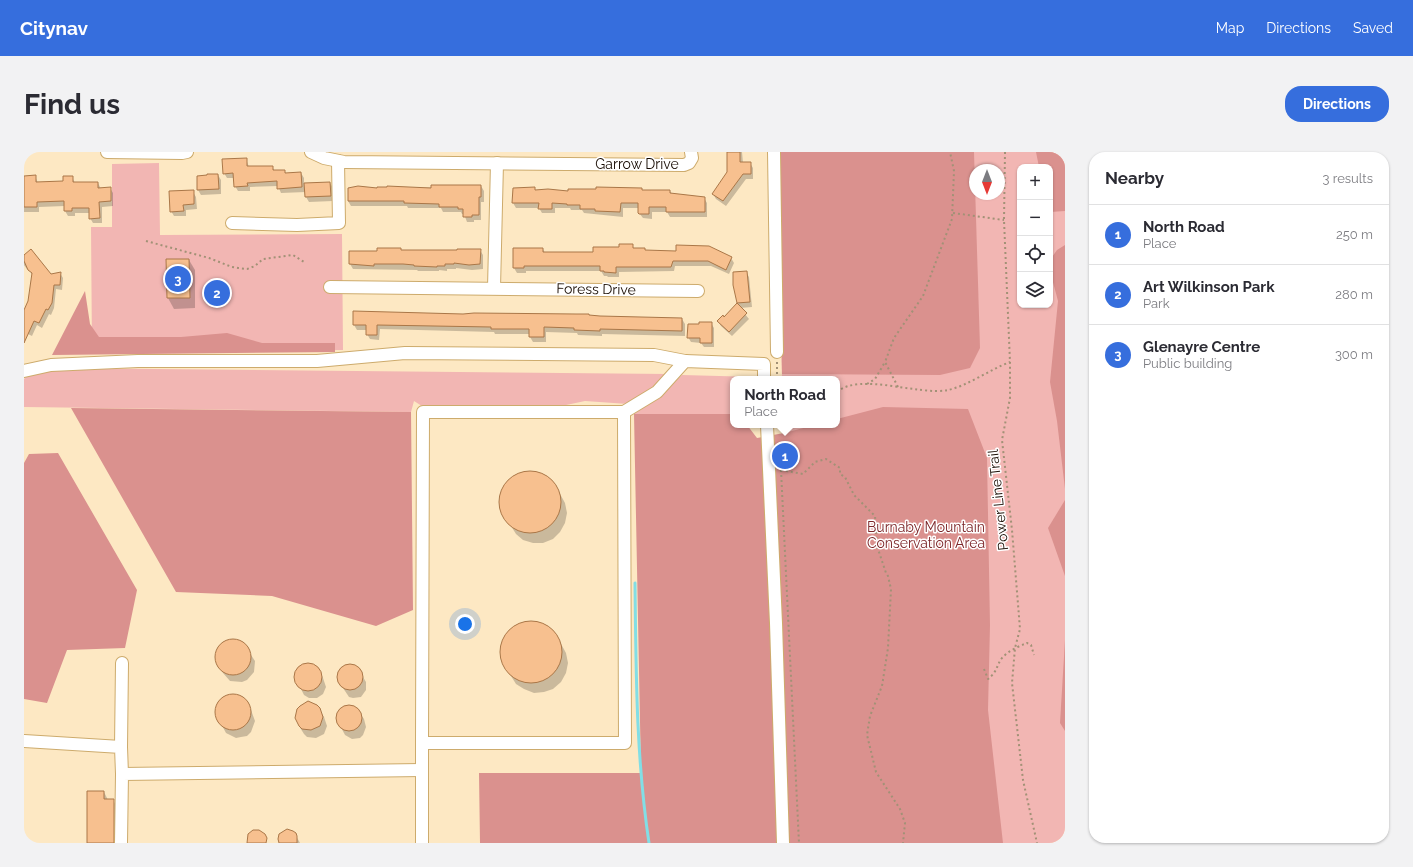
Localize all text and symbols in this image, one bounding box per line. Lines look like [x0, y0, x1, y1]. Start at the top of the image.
text: Citynav [20, 17, 88, 39]
text: Map [1216, 20, 1244, 36]
text: Directions [1266, 20, 1331, 36]
text: Saved [1353, 20, 1393, 36]
button: Directions [1285, 86, 1389, 122]
text: Find us [24, 88, 120, 121]
street label: Garrow Drive [595, 156, 679, 172]
north arrow [969, 164, 1005, 200]
map controls [1017, 164, 1053, 308]
button: + [1017, 164, 1053, 200]
text: Nearby [1105, 168, 1164, 188]
text: 3 results [1323, 171, 1373, 186]
button: − [1017, 200, 1053, 236]
text: North Road [1143, 218, 1225, 236]
text: 1 [1115, 227, 1121, 242]
text: 250 m [1336, 227, 1373, 242]
button: locate [1017, 236, 1053, 272]
text: Place [1143, 236, 1176, 251]
pin: 3 [165, 264, 191, 294]
button: layers [1017, 272, 1053, 308]
pin: 2 [204, 278, 230, 308]
text: Art Wilkinson Park [1143, 278, 1275, 296]
street label: Foress Drive [556, 280, 636, 298]
text: 2 [1114, 287, 1122, 302]
text: 280 m [1335, 287, 1373, 302]
text: Park [1143, 296, 1170, 311]
text: Glenayre Centre [1143, 338, 1260, 356]
text: 3 [1114, 347, 1122, 362]
text: 300 m [1335, 347, 1373, 362]
text: Public building [1143, 356, 1232, 371]
popup [730, 376, 840, 428]
text: North Road [744, 386, 826, 404]
text: Place [744, 404, 778, 419]
pin: 1 [772, 441, 798, 471]
street label: Power Line Trail [985, 448, 1011, 551]
park label: Burnaby Mountain Conservation Area [867, 519, 985, 551]
your location [455, 614, 475, 634]

